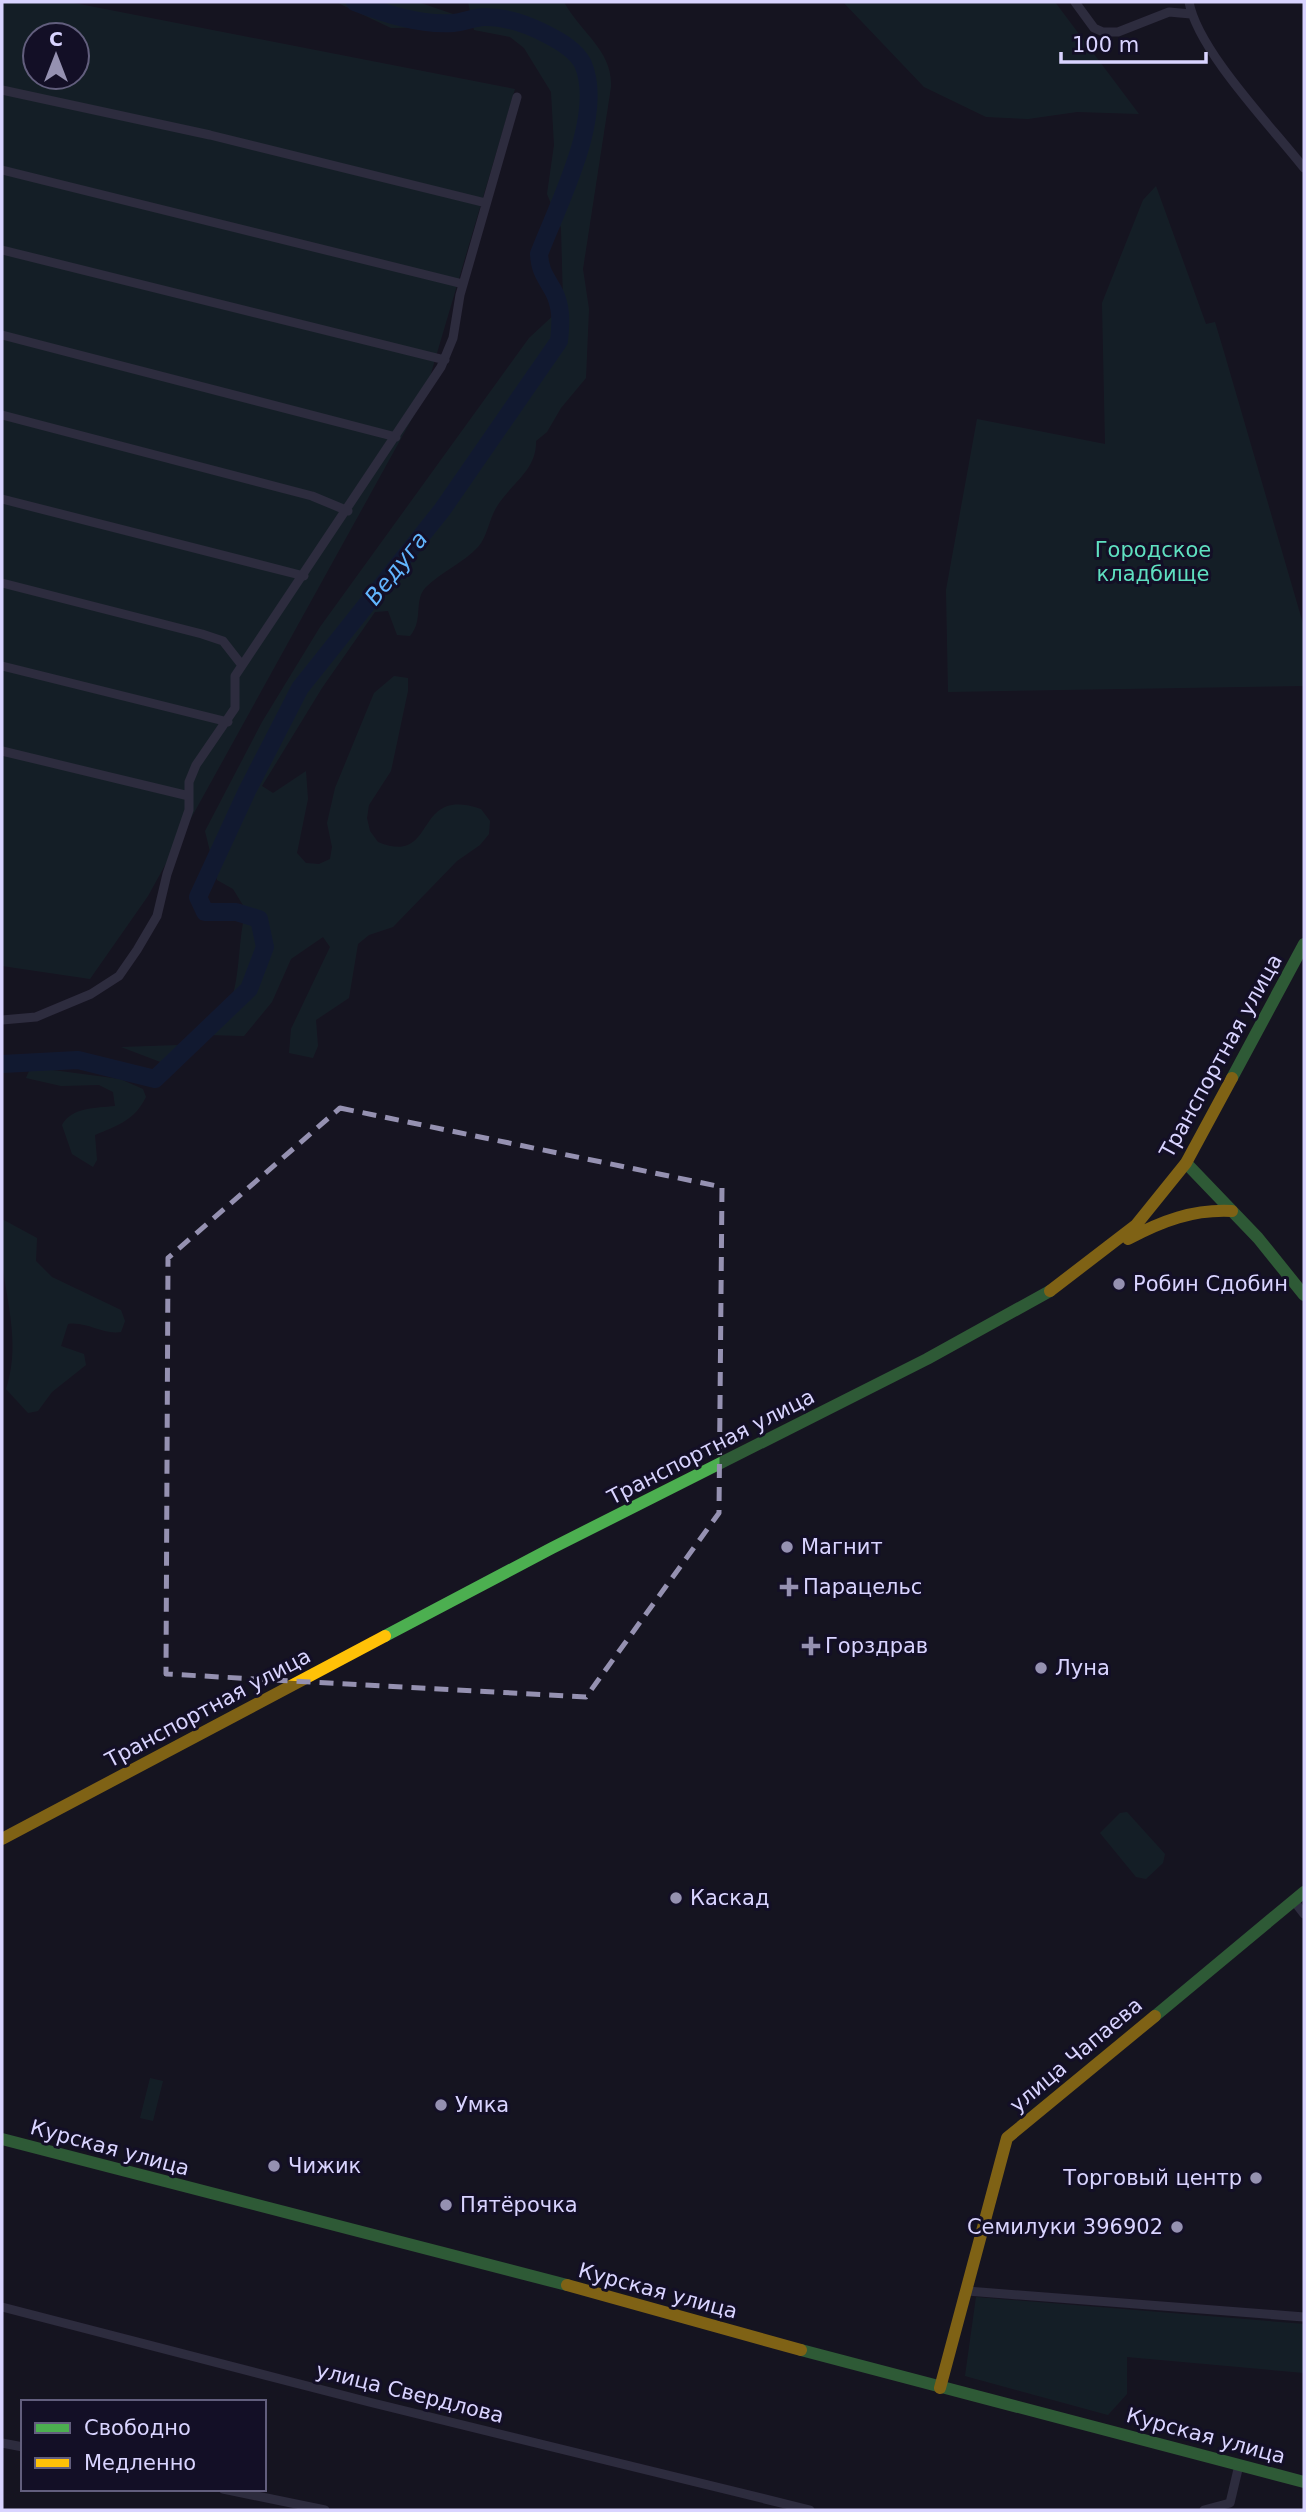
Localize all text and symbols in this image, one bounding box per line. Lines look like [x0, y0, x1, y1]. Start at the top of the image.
north arrow [21, 21, 91, 91]
scale bar [1061, 21, 1206, 65]
text: С [49, 28, 63, 50]
text: 100 m [1072, 33, 1139, 57]
water label: Ведуга [359, 526, 433, 610]
park label: Городское кладбище [1095, 538, 1211, 586]
street label: Транспортная улица [1155, 950, 1287, 1163]
place label: Робин Сдобин [1133, 1272, 1288, 1296]
marker: Робин Сдобин [1111, 1276, 1127, 1292]
street label: Транспортная улица [603, 1384, 818, 1510]
place label: Магнит [801, 1535, 883, 1559]
marker: Магнит [779, 1539, 795, 1555]
place label: Парацельс [803, 1575, 922, 1599]
marker: Парацельс [781, 1579, 797, 1595]
place label: Горздрав [825, 1634, 928, 1658]
marker: Горздрав [803, 1638, 819, 1654]
street label: Транспортная улица [100, 1644, 315, 1773]
place label: Луна [1055, 1656, 1110, 1680]
marker: Луна [1033, 1660, 1049, 1676]
place label: Каскад [690, 1886, 769, 1910]
marker: Каскад [668, 1890, 684, 1906]
street label: улица Чапаева [1005, 1993, 1147, 2117]
place label: Умка [455, 2093, 509, 2117]
marker: Умка [433, 2097, 449, 2113]
street label: Курская улица [28, 2115, 192, 2181]
place label: Чижик [288, 2154, 361, 2178]
marker: Чижик [266, 2158, 282, 2174]
place label: Торговый центр [1062, 2166, 1242, 2190]
marker: Торговый центр [1248, 2170, 1264, 2186]
place label: Пятёрочка [460, 2193, 578, 2217]
marker: Пятёрочка [438, 2197, 454, 2213]
place label: Семилуки 396902 [967, 2215, 1163, 2239]
marker: Семилуки 396902 [1169, 2219, 1185, 2235]
street label: Курская улица [576, 2258, 740, 2324]
street label: улица Свердлова [314, 2358, 506, 2428]
legend [21, 2400, 266, 2491]
street label: Курская улица [1124, 2403, 1288, 2469]
text: Свободно [84, 2416, 191, 2440]
text: Медленно [84, 2451, 196, 2475]

